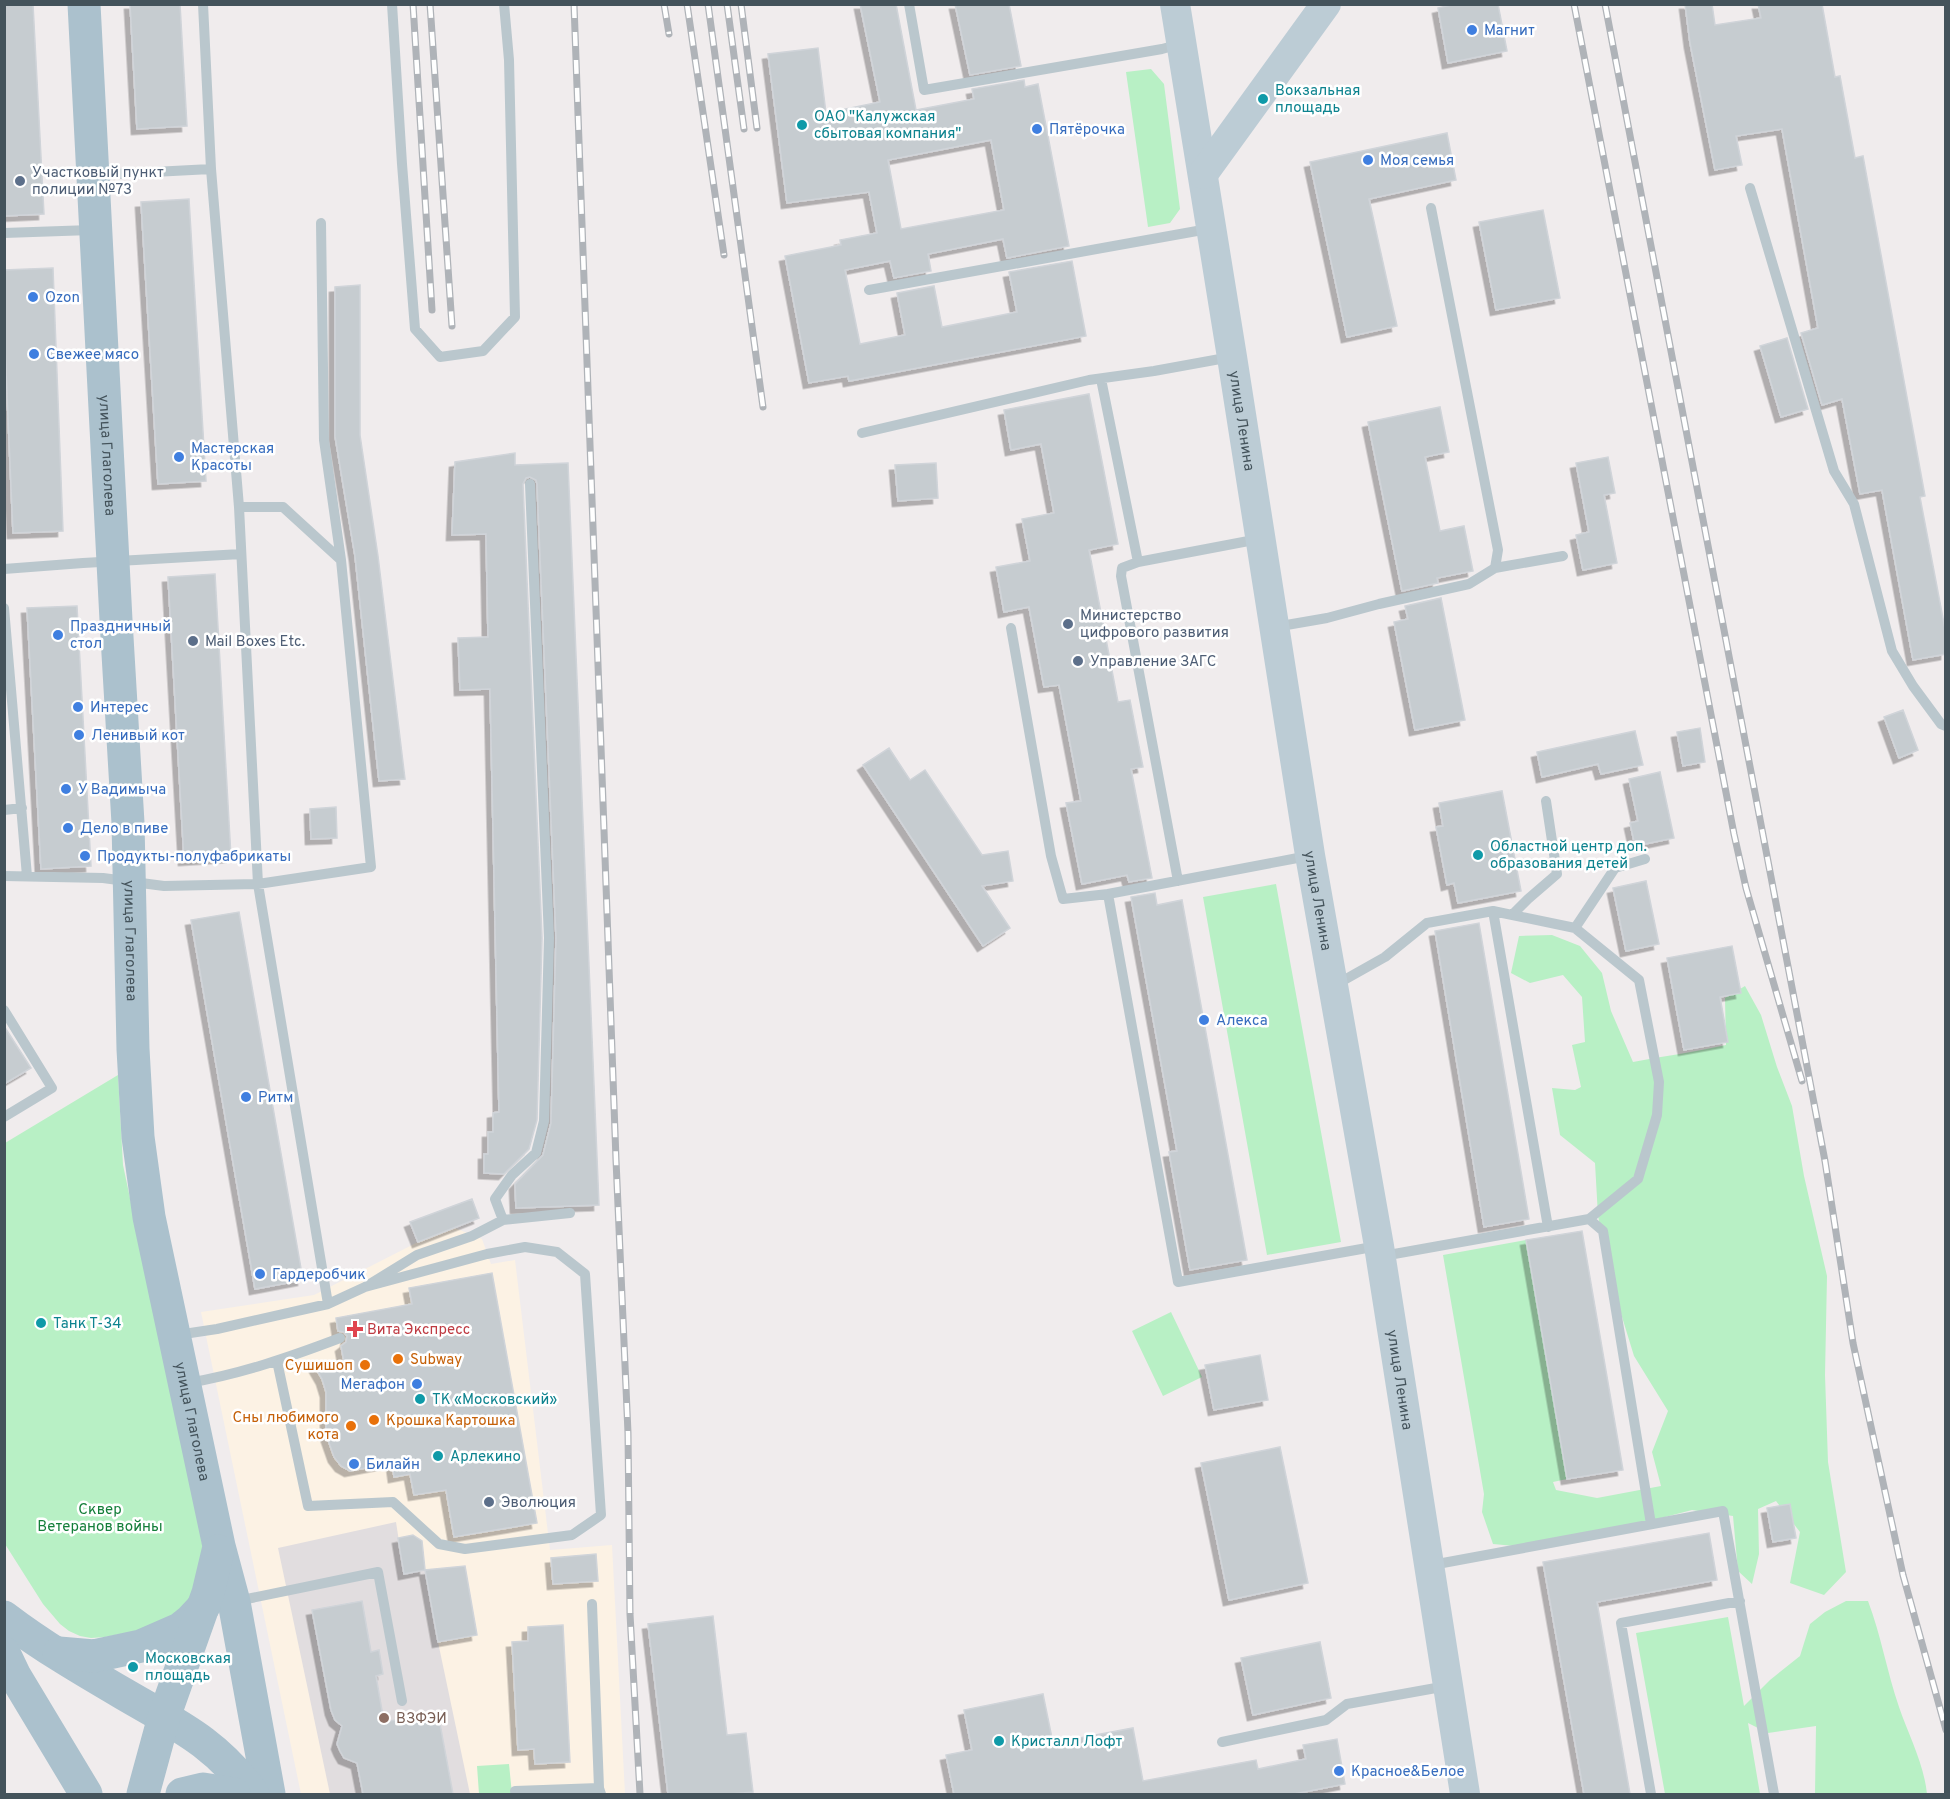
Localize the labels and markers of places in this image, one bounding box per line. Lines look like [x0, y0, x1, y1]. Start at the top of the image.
place label: Магнит [1484, 22, 1535, 41]
marker: Магнит [1465, 23, 1479, 37]
place label: Вокзальная площадь [1275, 82, 1360, 118]
marker: Вокзальная площадь [1256, 92, 1270, 106]
place label: ОАО "Калужская сбытовая компания" [814, 108, 961, 144]
marker: ОАО "Калужская сбытовая компания" [795, 118, 809, 132]
place label: Пятёрочка [1049, 121, 1125, 140]
marker: Пятёрочка [1030, 122, 1044, 136]
place label: Моя семья [1380, 152, 1454, 171]
marker: Моя семья [1361, 153, 1375, 167]
place label: Участковый пункт полиции №73 [32, 164, 164, 200]
marker: Участковый пункт полиции №73 [13, 174, 27, 188]
place label: Ozon [45, 289, 80, 308]
marker: Ozon [26, 290, 40, 304]
place label: Свежее мясо [46, 346, 139, 365]
marker: Свежее мясо [27, 347, 41, 361]
place label: Мастерская Красоты [191, 440, 274, 476]
marker: Мастерская Красоты [172, 450, 186, 464]
place label: Министерство цифрового развития [1080, 607, 1229, 643]
marker: Министерство цифрового развития [1061, 617, 1075, 631]
place label: Праздничный стол [70, 618, 171, 654]
marker: Праздничный стол [51, 628, 65, 642]
place label: Mail Boxes Etc. [205, 633, 305, 652]
marker: Mail Boxes Etc. [186, 634, 200, 648]
place label: Управление ЗАГС [1090, 653, 1216, 672]
marker: Управление ЗАГС [1071, 654, 1085, 668]
place label: Интерес [90, 699, 149, 718]
marker: Интерес [71, 700, 85, 714]
place label: Ленивый кот [91, 727, 185, 746]
marker: Ленивый кот [72, 728, 86, 742]
place label: У Вадимыча [78, 781, 166, 800]
marker: У Вадимыча [59, 782, 73, 796]
place label: Дело в пиве [80, 820, 168, 839]
marker: Дело в пиве [61, 821, 75, 835]
place label: Областной центр доп. образования детей [1490, 838, 1647, 874]
place label: Продукты-полуфабрикаты [97, 848, 291, 867]
marker: Областной центр доп. образования детей [1471, 848, 1485, 862]
marker: Продукты-полуфабрикаты [78, 849, 92, 863]
place label: Алекса [1216, 1012, 1268, 1031]
marker: Алекса [1197, 1013, 1211, 1027]
place label: Ритм [258, 1089, 293, 1108]
marker: Ритм [239, 1090, 253, 1104]
place label: Гардеробчик [272, 1266, 366, 1285]
marker: Гардеробчик [253, 1267, 267, 1281]
place label: Танк Т-34 [53, 1315, 122, 1334]
marker: Танк Т-34 [34, 1316, 48, 1330]
place label: Вита Экспресс [367, 1321, 470, 1340]
marker: Вита Экспресс [348, 1322, 362, 1336]
place label: Subway [410, 1351, 462, 1370]
marker: Subway [391, 1352, 405, 1366]
place label: Сушишоп [285, 1357, 353, 1376]
marker: Сушишоп [358, 1358, 372, 1372]
place label: Мегафон [341, 1376, 405, 1395]
marker: Мегафон [410, 1377, 424, 1391]
place label: ТК «Московский» [432, 1391, 557, 1410]
marker: ТК «Московский» [413, 1392, 427, 1406]
place label: Сны любимого кота [233, 1409, 339, 1445]
place label: Крошка Картошка [386, 1412, 515, 1431]
marker: Крошка Картошка [367, 1413, 381, 1427]
marker: Сны любимого кота [344, 1419, 358, 1433]
place label: Арлекино [450, 1448, 521, 1467]
marker: Арлекино [431, 1449, 445, 1463]
place label: Билайн [366, 1456, 420, 1475]
marker: Билайн [347, 1457, 361, 1471]
place label: Эволюция [501, 1494, 576, 1513]
marker: Эволюция [482, 1495, 496, 1509]
place label: Московская площадь [145, 1650, 231, 1686]
marker: Московская площадь [126, 1660, 140, 1674]
place label: ВЗФЭИ [396, 1710, 447, 1729]
marker: ВЗФЭИ [377, 1711, 391, 1725]
place label: Кристалл Лофт [1011, 1733, 1123, 1752]
marker: Кристалл Лофт [992, 1734, 1006, 1748]
place label: Красное&Белое [1351, 1763, 1465, 1782]
marker: Красное&Белое [1332, 1764, 1346, 1778]

